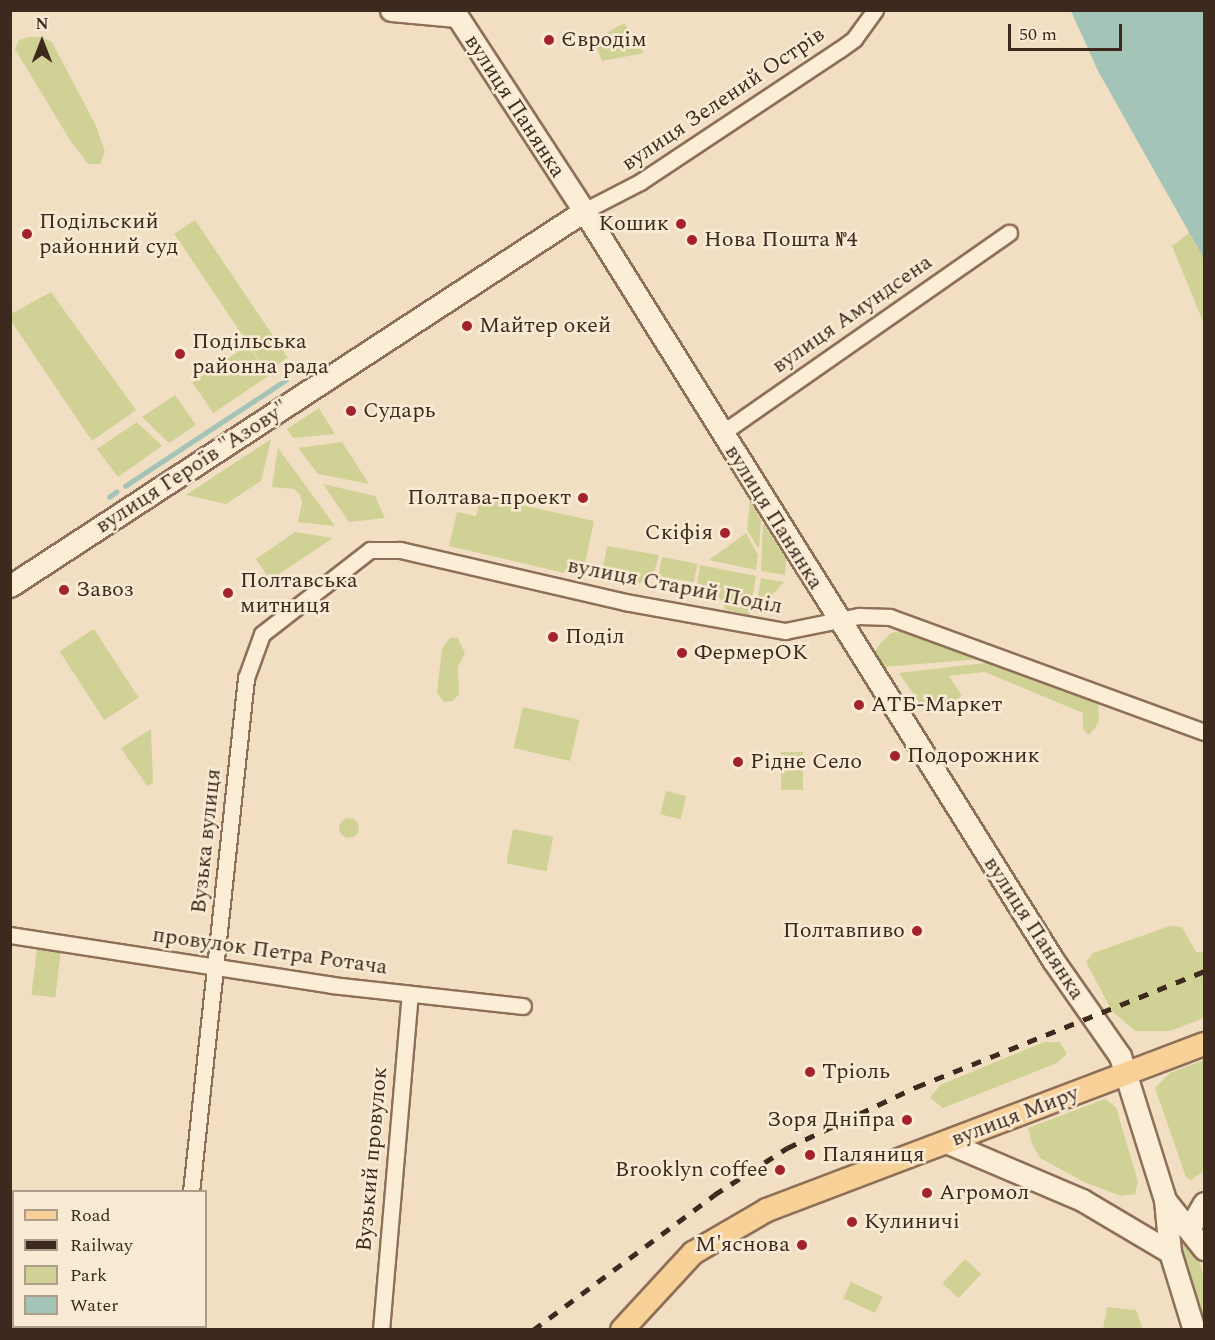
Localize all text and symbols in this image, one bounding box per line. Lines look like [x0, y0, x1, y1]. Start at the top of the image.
north arrow [12, 12, 72, 72]
text: N [35, 12, 49, 36]
scale bar [1011, 12, 1125, 50]
street label: вулиця Зелений Острів [617, 21, 829, 177]
text: 50 m [1019, 21, 1057, 48]
place label: Євродім [561, 27, 647, 53]
street label: вулиця Панянка [459, 29, 571, 183]
marker: Євродім [542, 33, 556, 47]
place label: Подільский районний суд [39, 208, 178, 260]
place label: Кошик [599, 211, 669, 237]
marker: Кошик [674, 217, 688, 231]
marker: Подільский районний суд [20, 227, 34, 241]
place label: Нова Пошта №4 [704, 227, 857, 253]
marker: Нова Пошта №4 [685, 233, 699, 247]
street label: вулиця Амундсена [767, 249, 937, 379]
place label: Майтер окей [479, 313, 611, 339]
marker: Майтер окей [460, 319, 474, 333]
place label: Подільська районна рада [192, 328, 329, 380]
marker: Подільська районна рада [173, 347, 187, 361]
street label: вулиця Героїв "Азову" [91, 395, 293, 539]
place label: Сударь [363, 398, 436, 424]
marker: Сударь [344, 404, 358, 418]
street label: вулиця Панянка [719, 440, 829, 594]
place label: Полтава-проект [407, 485, 571, 511]
marker: Полтава-проект [576, 491, 590, 505]
place label: Скіфія [645, 520, 713, 546]
marker: Скіфія [718, 526, 732, 540]
street label: вулиця Старий Поділ [565, 552, 785, 620]
place label: Полтавська митниця [240, 567, 358, 618]
place label: Завоз [76, 577, 134, 603]
marker: Завоз [57, 583, 71, 597]
marker: Полтавська митниця [221, 586, 235, 600]
place label: Поділ [565, 624, 625, 650]
marker: Поділ [546, 630, 560, 644]
place label: ФермерОК [694, 640, 808, 666]
marker: ФермерОК [675, 646, 689, 660]
place label: АТБ-Маркет [871, 692, 1002, 718]
marker: АТБ-Маркет [852, 698, 866, 712]
place label: Подорожник [907, 743, 1040, 769]
place label: Рідне Село [750, 749, 862, 775]
marker: Подорожник [888, 749, 902, 763]
marker: Рідне Село [731, 755, 745, 769]
street label: Вузька вулиця [185, 767, 227, 915]
street label: вулиця Панянка [978, 851, 1090, 1005]
place label: Полтавпиво [783, 918, 905, 944]
street label: провулок Петра Ротача [151, 921, 389, 981]
marker: Полтавпиво [910, 924, 924, 938]
place label: Тріоль [822, 1059, 890, 1085]
marker: Тріоль [803, 1065, 817, 1079]
street label: Вузький провулок [351, 1066, 393, 1252]
street label: вулиця Миру [948, 1080, 1082, 1152]
place label: Зоря Дніпра [767, 1107, 895, 1133]
marker: Зоря Дніпра [900, 1113, 914, 1127]
place label: Паляниця [822, 1142, 924, 1168]
marker: Паляниця [803, 1148, 817, 1162]
place label: Brooklyn coffee [615, 1157, 768, 1183]
marker: Brooklyn coffee [773, 1163, 787, 1177]
place label: Агромол [939, 1180, 1029, 1206]
marker: Агромол [920, 1186, 934, 1200]
legend [12, 1190, 207, 1328]
text: Road [70, 1202, 111, 1229]
place label: Кулиничі [864, 1209, 960, 1235]
marker: Кулиничі [845, 1215, 859, 1229]
text: Railway [70, 1232, 133, 1259]
place label: М'яснова [695, 1232, 790, 1258]
marker: М'яснова [795, 1238, 809, 1252]
text: Park [70, 1262, 107, 1289]
text: Water [70, 1292, 118, 1319]

